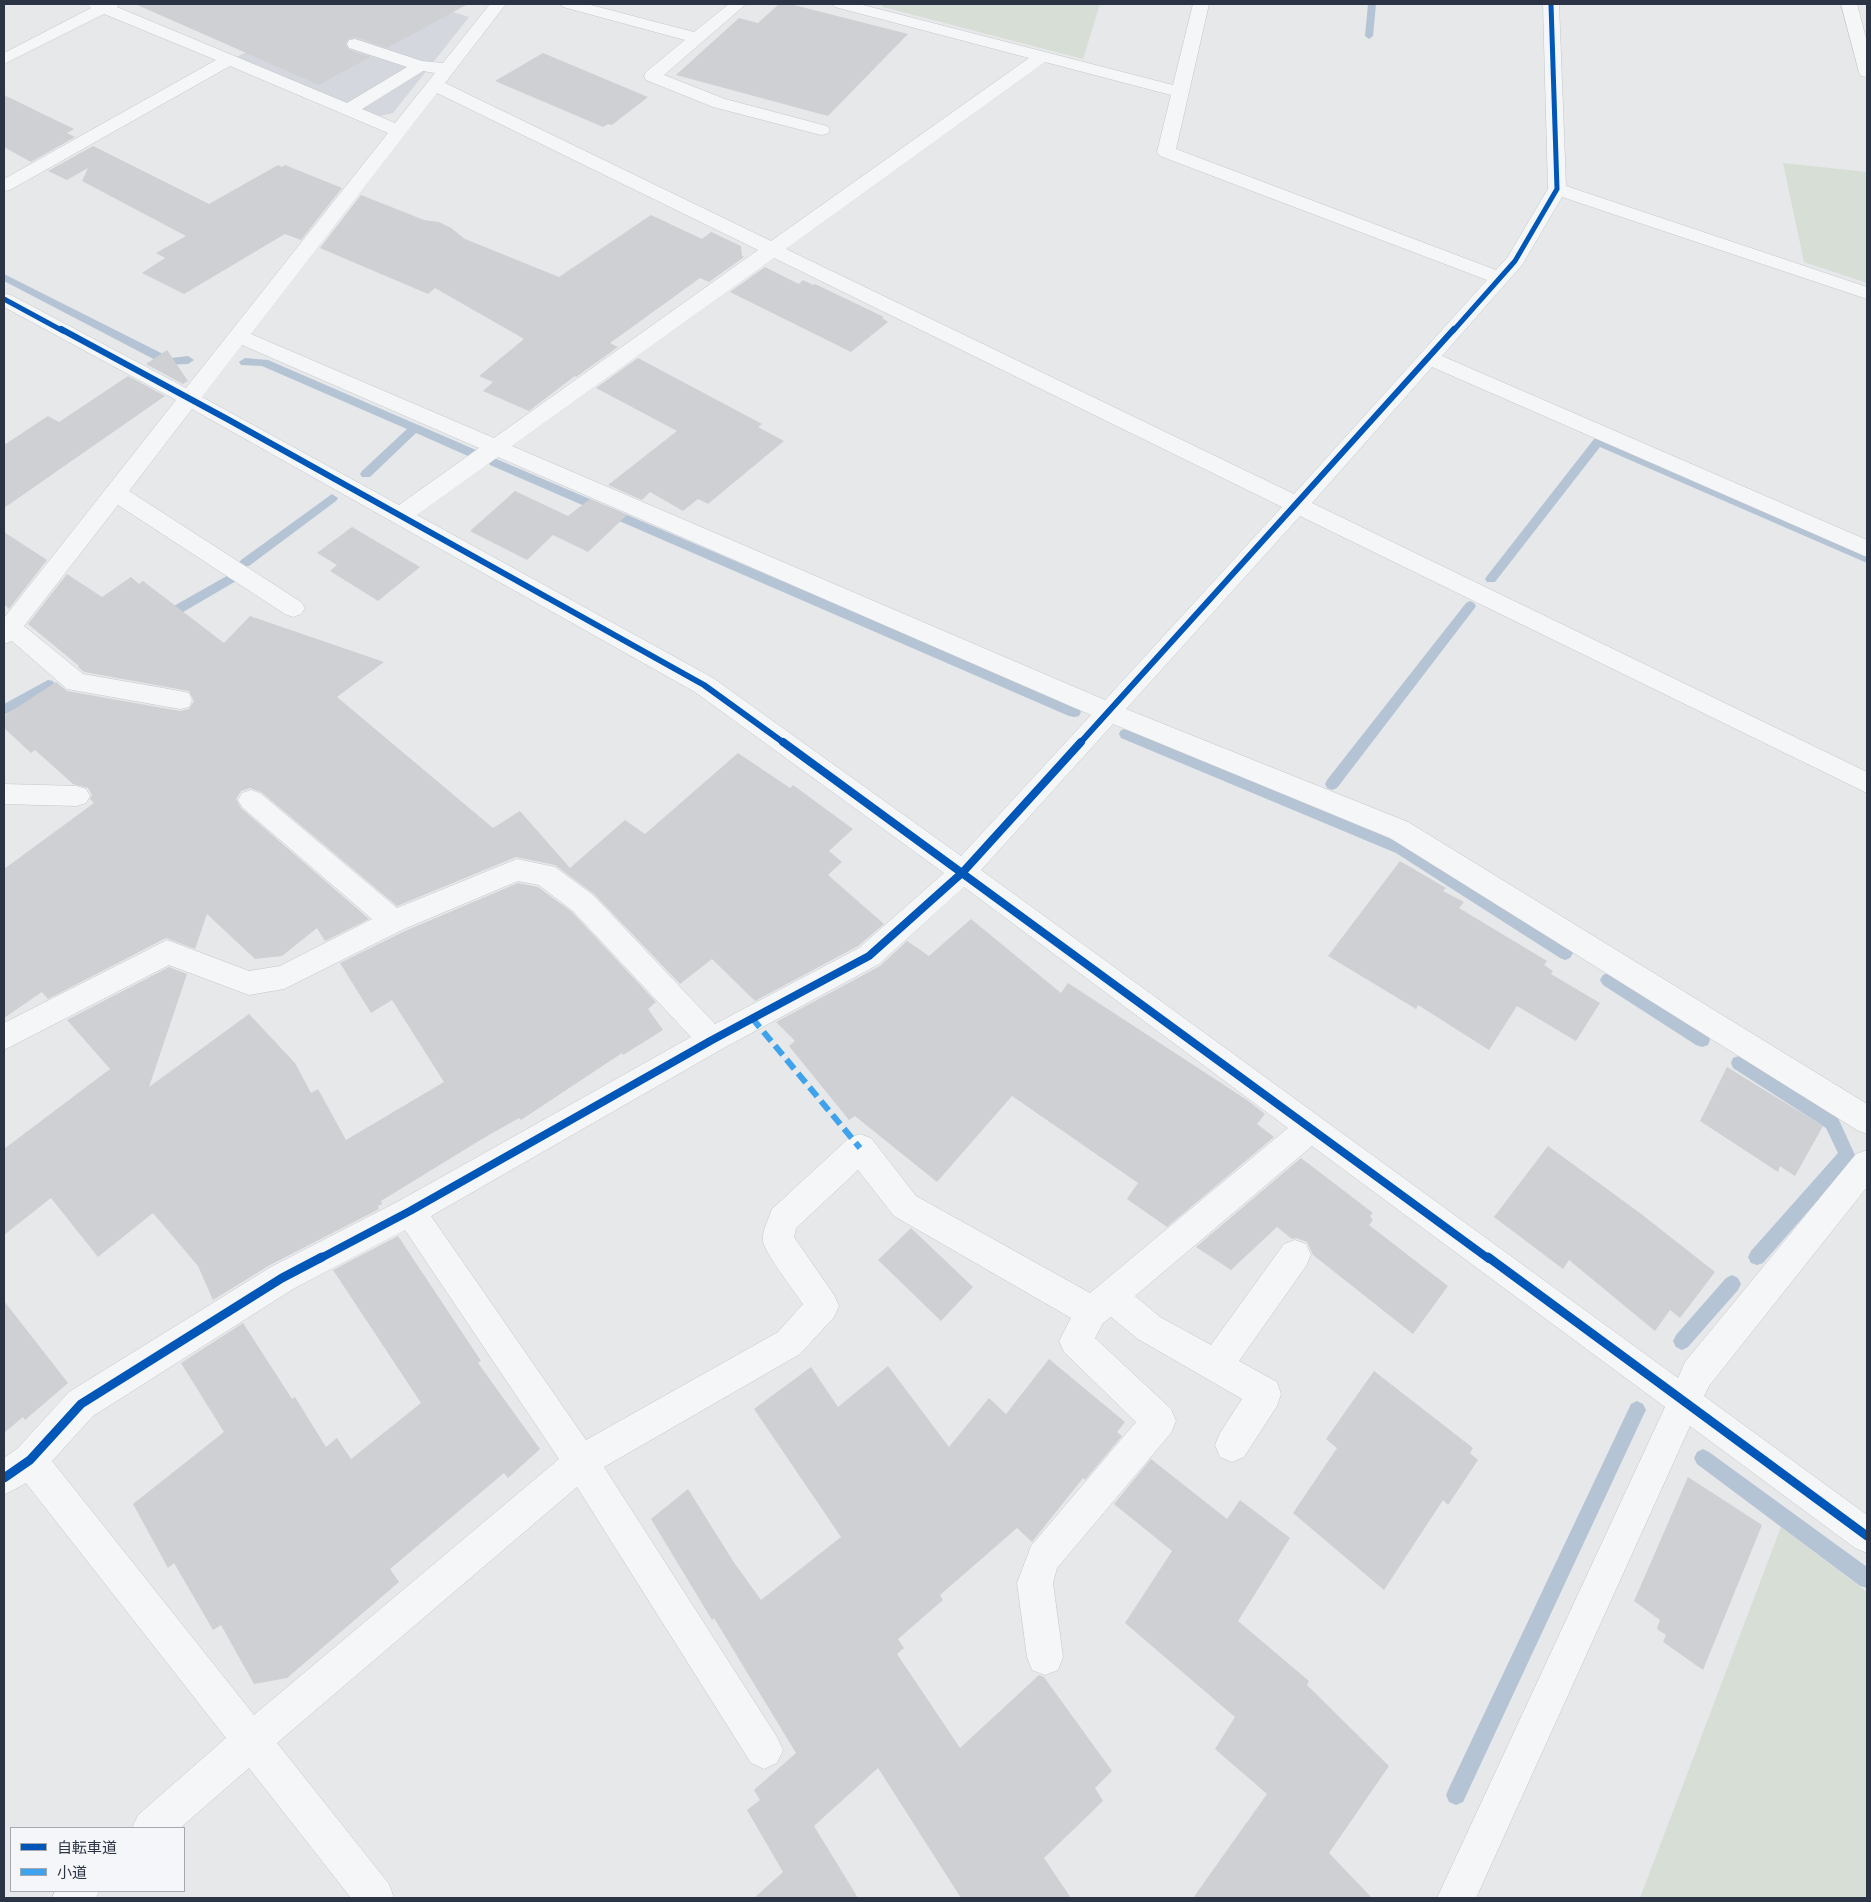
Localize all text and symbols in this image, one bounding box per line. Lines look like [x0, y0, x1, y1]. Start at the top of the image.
legend [10, 1827, 185, 1892]
text: 自転車道 [57, 1839, 117, 1856]
text: 小道 [57, 1864, 87, 1881]

